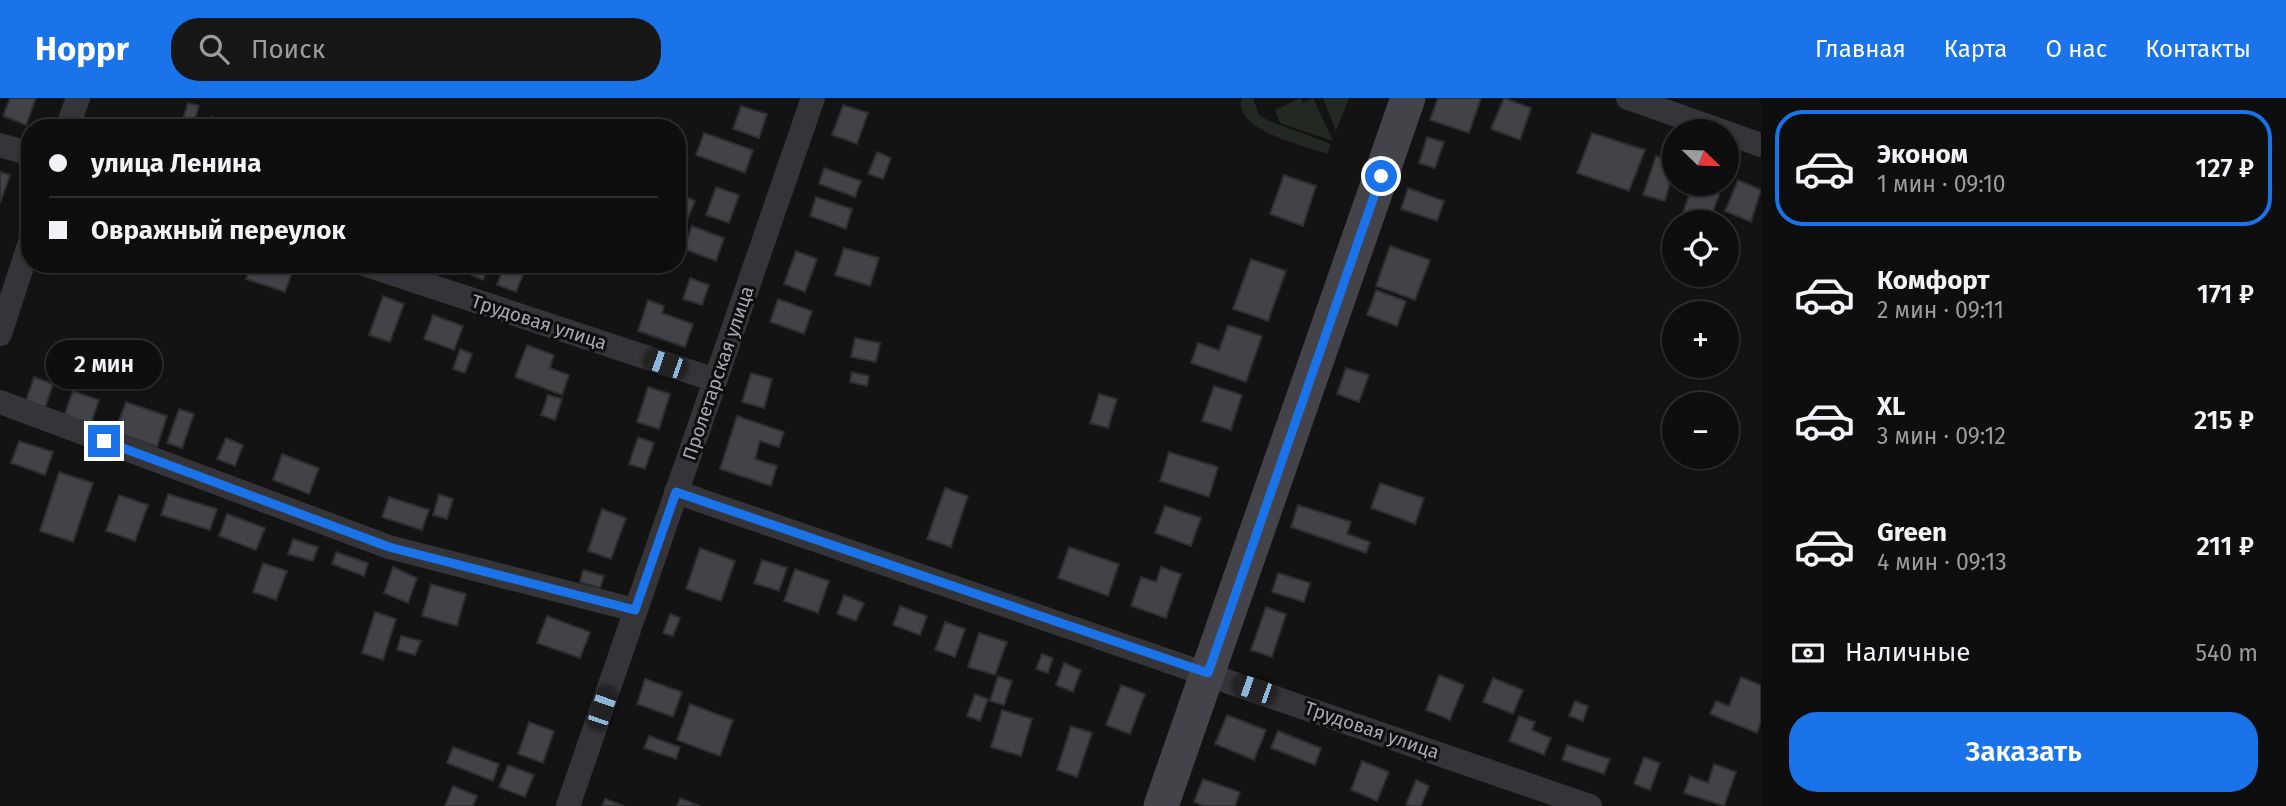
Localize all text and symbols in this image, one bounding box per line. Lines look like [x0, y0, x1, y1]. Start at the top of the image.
search box [171, 18, 661, 81]
text: Hoppr [35, 29, 129, 69]
icon: search [195, 30, 233, 68]
text: Поиск [251, 34, 325, 65]
text: Главная [1815, 35, 1906, 63]
text: Карта [1944, 35, 2007, 63]
text: О нас [2045, 35, 2107, 63]
text: Контакты [2145, 35, 2251, 63]
north arrow [1662, 119, 1740, 196]
map controls [1662, 119, 1739, 469]
icon: car [1793, 137, 1856, 200]
text: Эконом [1877, 139, 1968, 170]
text: улица Ленина [91, 148, 262, 179]
text: 127 ₽ [2195, 153, 2254, 184]
route start [1365, 160, 1397, 192]
text: 1 мин · 09:10 [1877, 170, 2006, 198]
button: locate [1662, 210, 1739, 287]
text: Овражный переулок [91, 215, 346, 246]
icon: car [1793, 263, 1856, 326]
text: Комфорт [1877, 265, 1990, 296]
text: 171 ₽ [2197, 279, 2254, 310]
street label: Пролетарская улица [677, 283, 759, 463]
street label: Трудовая улица [468, 289, 610, 355]
text: 2 мин · 09:11 [1877, 296, 2004, 324]
button: + [1662, 301, 1739, 378]
callout: 2 мин [46, 340, 162, 388]
car [642, 347, 689, 381]
text: 2 мин [74, 350, 134, 378]
icon: car [1793, 389, 1856, 452]
text: XL [1877, 391, 1905, 422]
button: − [1662, 392, 1739, 469]
text: 215 ₽ [2194, 405, 2254, 436]
text: 3 мин · 09:12 [1877, 422, 2006, 450]
route end [88, 425, 120, 457]
icon: car [1793, 515, 1856, 578]
text: Green [1877, 517, 1947, 548]
text: 211 ₽ [2196, 531, 2254, 562]
text: 4 мин · 09:13 [1877, 548, 2007, 576]
icon: cash [1789, 634, 1827, 672]
text: Наличные [1845, 637, 1970, 668]
text: 540 m [2196, 639, 2258, 667]
car [1231, 672, 1278, 706]
car [586, 685, 619, 731]
street label: Трудовая улица [1302, 696, 1442, 764]
button: Заказать [1789, 712, 2258, 792]

